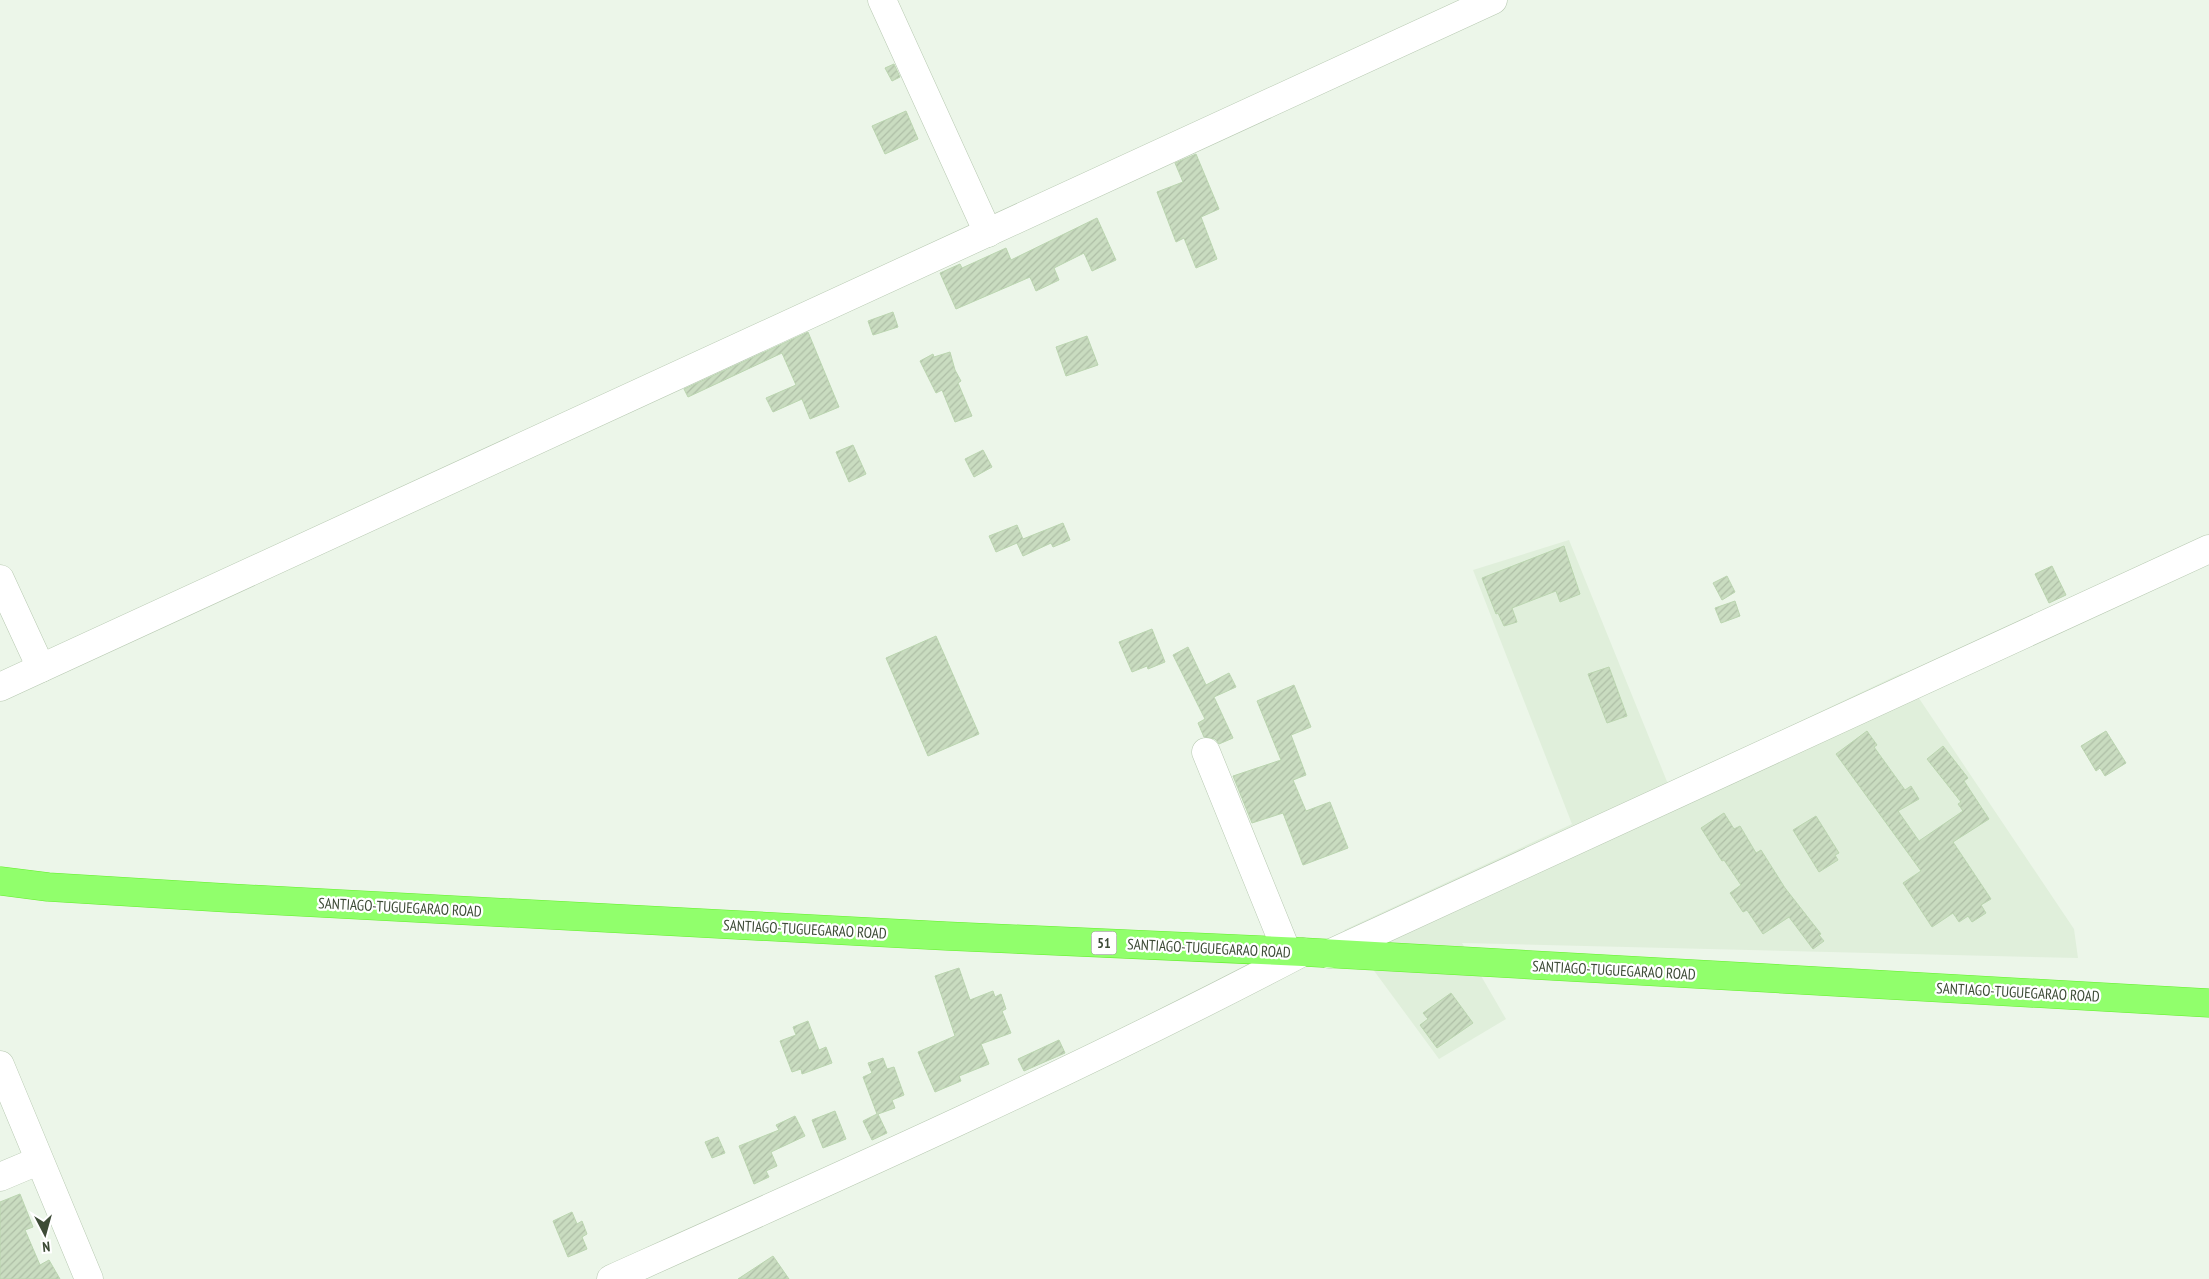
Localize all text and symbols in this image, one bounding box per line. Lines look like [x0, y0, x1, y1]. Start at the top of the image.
street label: SANTIAGO-TUGUEGARAO ROAD [318, 893, 482, 921]
street label: SANTIAGO-TUGUEGARAO ROAD [723, 915, 887, 943]
road number: 51 [1092, 931, 1116, 954]
street label: SANTIAGO-TUGUEGARAO ROAD [1127, 934, 1291, 962]
street label: SANTIAGO-TUGUEGARAO ROAD [1532, 956, 1696, 984]
street label: SANTIAGO-TUGUEGARAO ROAD [1936, 978, 2100, 1006]
north arrow [20, 1209, 70, 1259]
text: N [42, 1238, 51, 1256]

